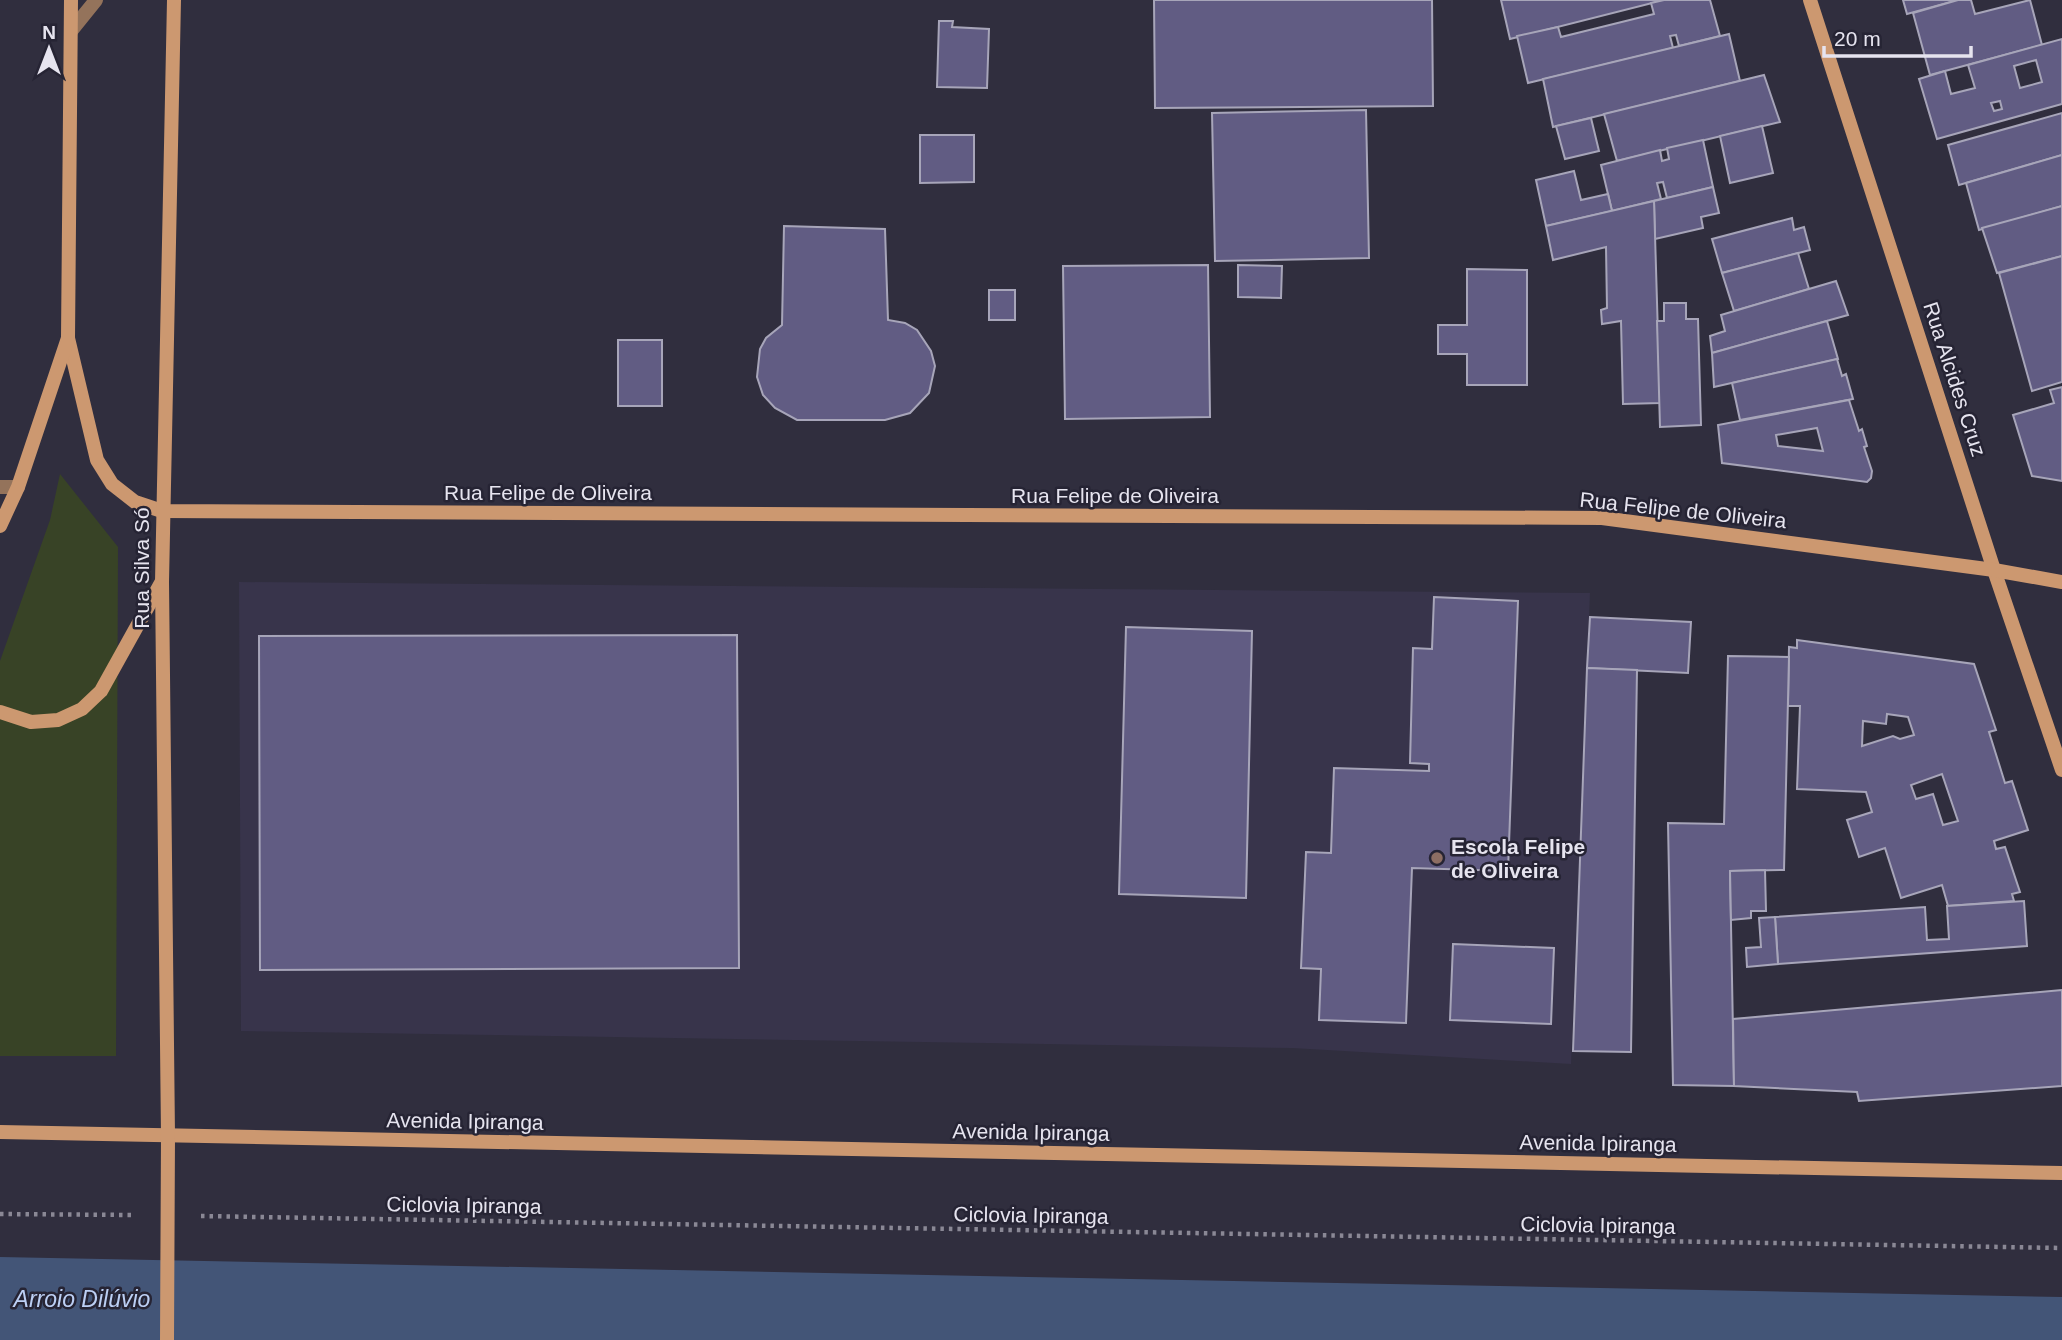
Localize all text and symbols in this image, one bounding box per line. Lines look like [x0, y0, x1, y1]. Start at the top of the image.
north arrow [14, 14, 84, 84]
scale bar [1824, 14, 1971, 58]
text: N [42, 22, 56, 43]
text: 20 m [1834, 27, 1881, 50]
street label: Rua Alcides Cruz [1919, 299, 1991, 459]
street label: Rua Felipe de Oliveira [444, 481, 652, 504]
street label: Rua Felipe de Oliveira [1011, 484, 1219, 507]
street label: Rua Felipe de Oliveira [1578, 488, 1788, 532]
street label: Rua Silva Só [130, 507, 153, 629]
place label: Escola Felipe de Oliveira [1451, 835, 1585, 882]
marker: Escola Felipe de Oliveira [1429, 850, 1445, 866]
street label: Avenida Ipiranga [386, 1108, 544, 1134]
street label: Avenida Ipiranga [952, 1119, 1110, 1145]
street label: Avenida Ipiranga [1519, 1130, 1677, 1156]
street label: Ciclovia Ipiranga [386, 1192, 542, 1218]
street label: Ciclovia Ipiranga [953, 1202, 1109, 1228]
street label: Ciclovia Ipiranga [1520, 1212, 1676, 1238]
water label: Arroio Dilúvio [12, 1286, 151, 1312]

